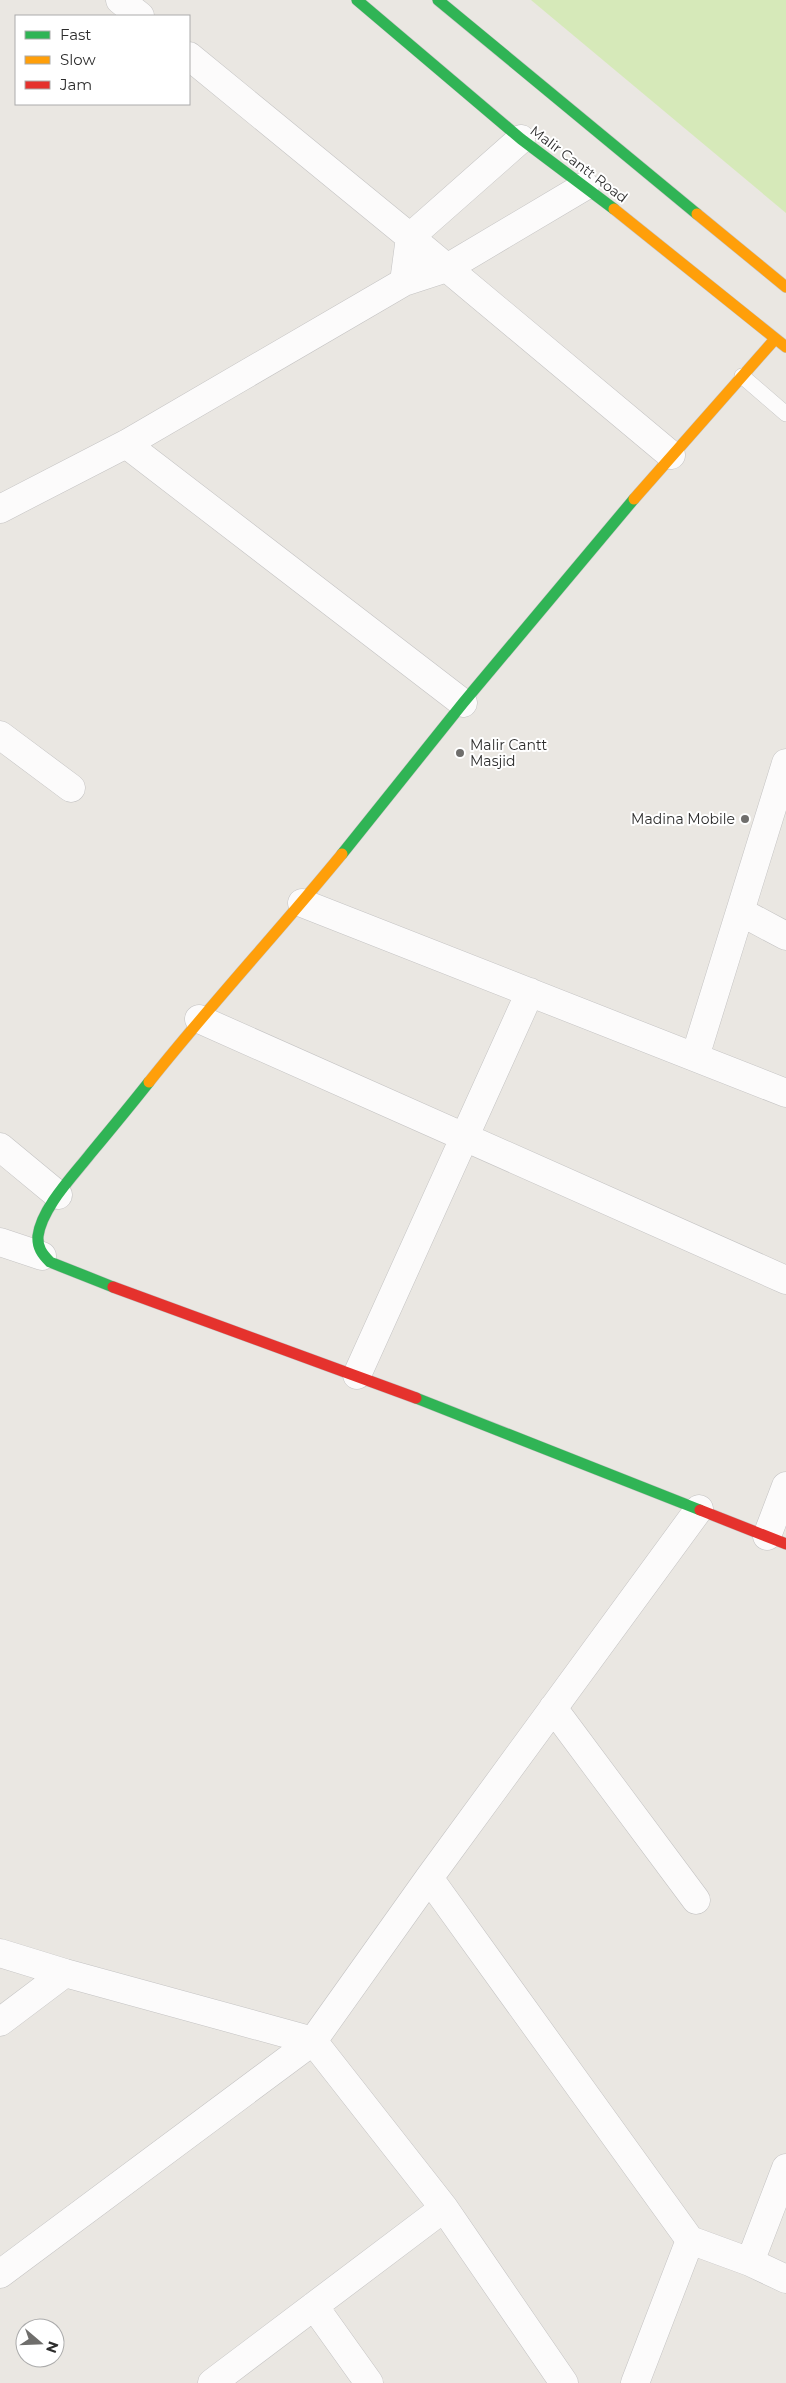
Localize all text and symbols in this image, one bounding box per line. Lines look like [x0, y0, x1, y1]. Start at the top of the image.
legend [15, 15, 190, 105]
text: Fast [60, 25, 91, 44]
text: Slow [60, 50, 96, 69]
text: Jam [59, 75, 92, 94]
street label: Malir Cantt Road [527, 121, 631, 207]
place label: Malir Cantt Masjid [470, 736, 547, 770]
marker: Malir Cantt Masjid [454, 747, 466, 759]
place label: Madina Mobile [631, 810, 735, 828]
marker: Madina Mobile [739, 813, 751, 825]
north arrow [15, 2318, 65, 2368]
text: N [42, 2339, 63, 2356]

